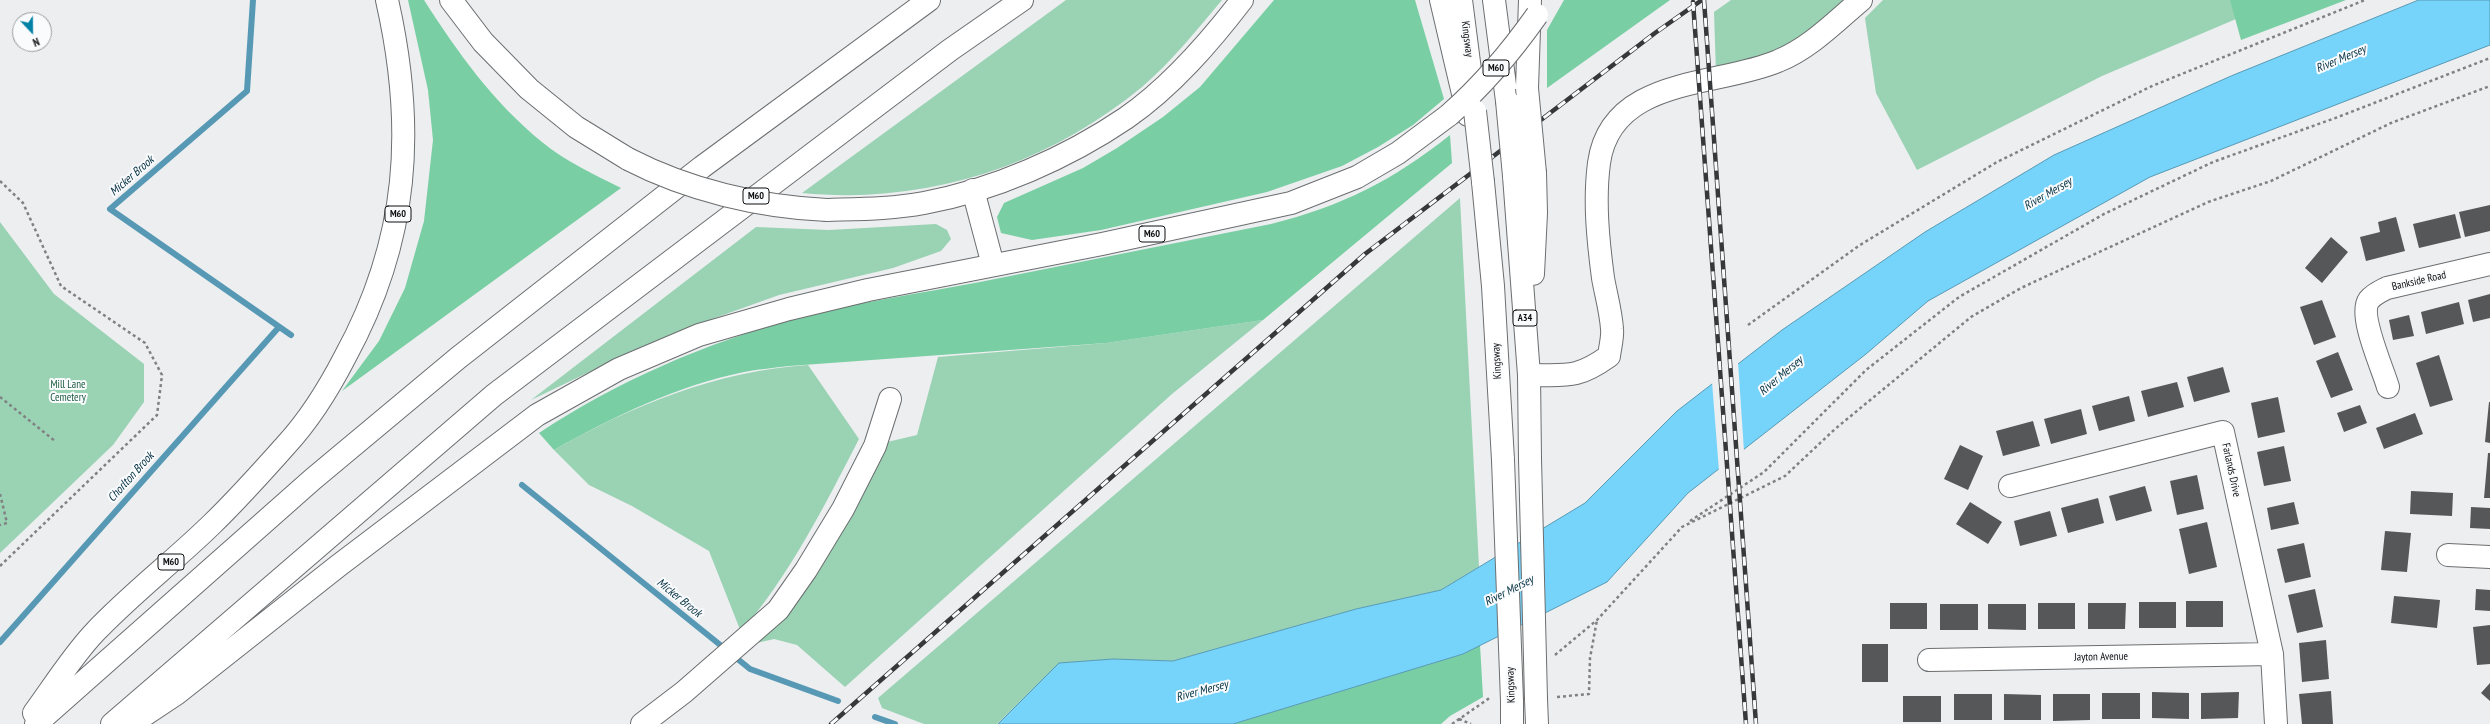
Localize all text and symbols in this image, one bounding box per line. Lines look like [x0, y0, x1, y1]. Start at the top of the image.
north arrow [12, 12, 52, 52]
street label: Kingsway [1458, 20, 1476, 58]
text: N [31, 35, 42, 50]
water label: River Mersey [2314, 42, 2368, 76]
road number: M60 [1483, 60, 1509, 76]
water label: Micker Brook [107, 153, 157, 199]
water label: River Mersey [2021, 175, 2075, 213]
road number: M60 [743, 188, 769, 204]
road number: M60 [385, 206, 411, 222]
road number: M60 [1139, 226, 1165, 242]
street label: Bankside Road [2391, 268, 2447, 294]
road number: A34 [1513, 310, 1537, 326]
street label: Kingsway [1489, 343, 1505, 379]
water label: River Mersey [1756, 353, 1806, 399]
park label: Mill Lane Cemetery [50, 378, 86, 404]
street label: Farlands Drive [2219, 442, 2243, 498]
water label: Chorlton Brook [105, 449, 157, 505]
road number: M60 [158, 554, 184, 570]
water label: River Mersey [1482, 573, 1536, 609]
water label: Micker Brook [654, 575, 704, 621]
street label: Jayton Avenue [2074, 650, 2128, 664]
street label: Kingsway [1504, 667, 1518, 703]
water label: River Mersey [1175, 677, 1229, 705]

